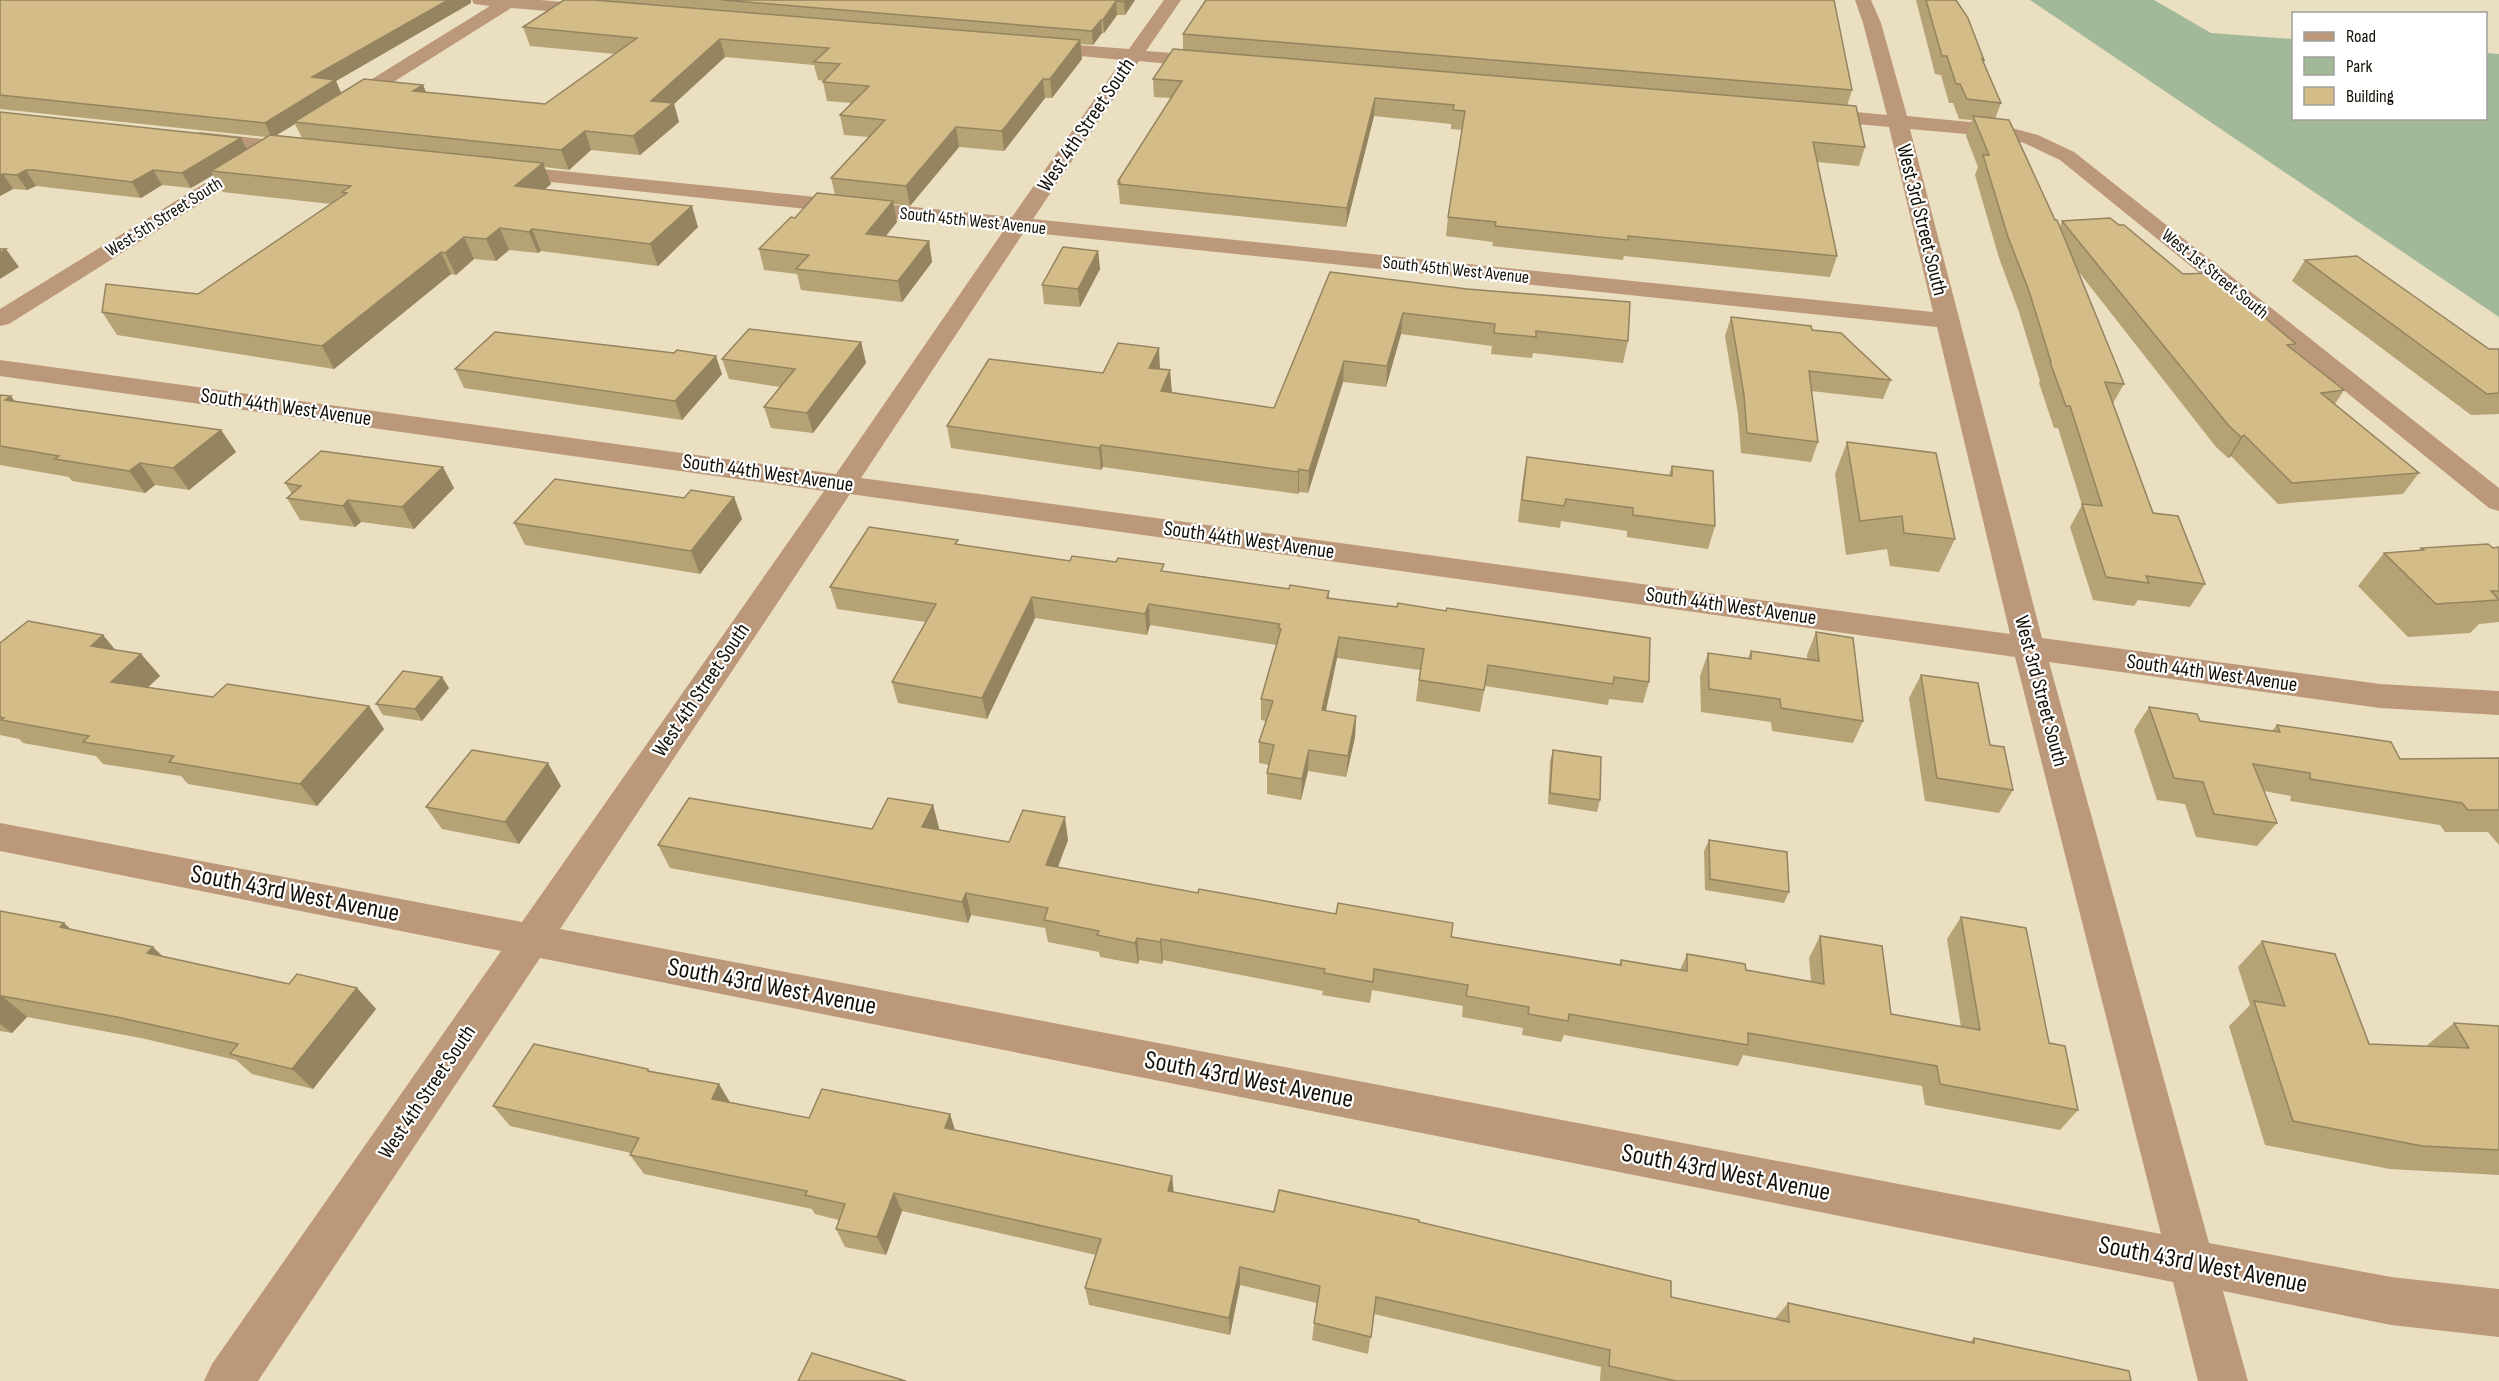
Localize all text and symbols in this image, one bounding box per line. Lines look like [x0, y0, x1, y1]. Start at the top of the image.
legend [2292, 12, 2487, 120]
text: Road [2346, 26, 2376, 47]
street label: West 4th Street South [1032, 53, 1140, 197]
text: Park [2346, 56, 2372, 77]
text: Building [2346, 86, 2394, 107]
street label: West 3rd Street South [1891, 142, 1953, 298]
street label: West 5th Street South [102, 173, 226, 261]
street label: South 45th West Avenue [899, 203, 1047, 239]
street label: West 1st Street South [2157, 225, 2273, 323]
street label: South 45th West Avenue [1382, 252, 1530, 288]
street label: South 44th West Avenue [199, 383, 373, 431]
street label: South 44th West Avenue [681, 449, 855, 497]
street label: South 44th West Avenue [1162, 516, 1336, 564]
street label: South 44th West Avenue [1644, 582, 1818, 630]
street label: West 3rd Street South [2009, 613, 2073, 769]
street label: West 4th Street South [647, 618, 755, 762]
street label: South 44th West Avenue [2125, 649, 2299, 697]
street label: South 43rd West Avenue [188, 859, 402, 929]
street label: South 43rd West Avenue [665, 952, 879, 1022]
street label: West 4th Street South [373, 1020, 481, 1164]
street label: South 43rd West Avenue [1142, 1045, 1356, 1115]
street label: South 43rd West Avenue [1619, 1138, 1833, 1208]
street label: South 43rd West Avenue [2096, 1230, 2310, 1300]

